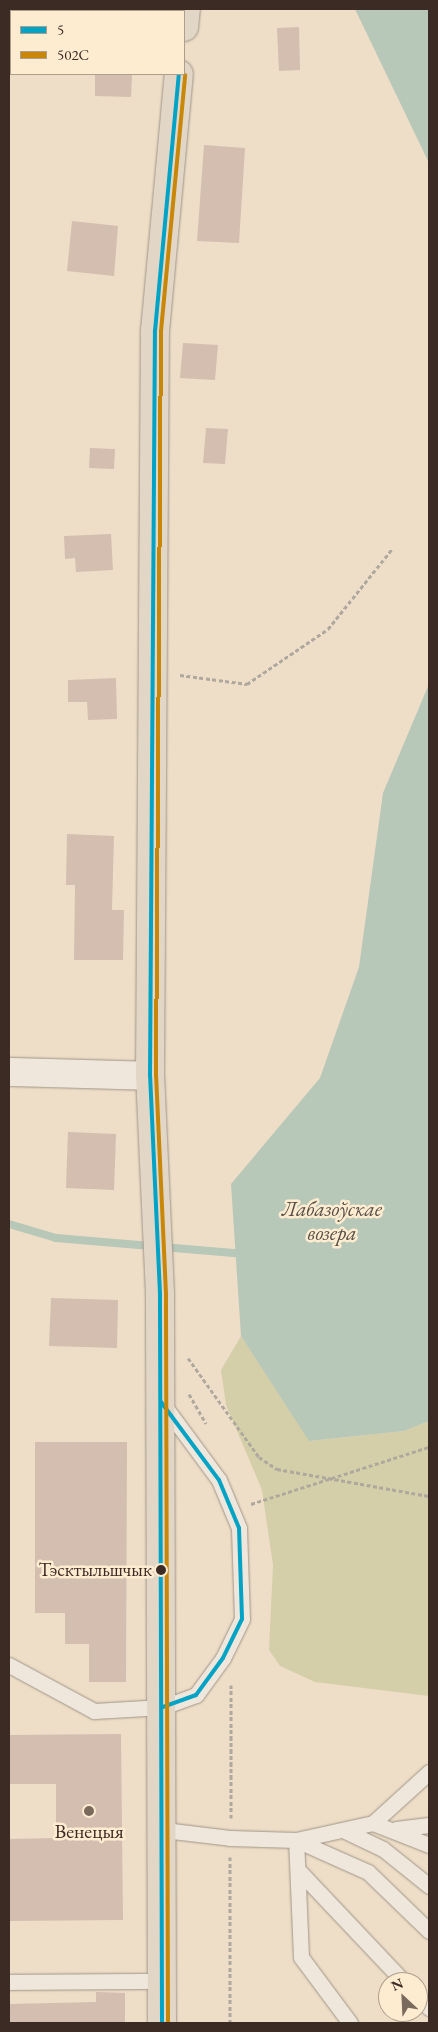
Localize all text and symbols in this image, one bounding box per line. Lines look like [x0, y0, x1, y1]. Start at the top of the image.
legend [10, 10, 185, 75]
text: 5 [57, 20, 64, 39]
text: 502С [57, 45, 89, 64]
water label: Лабазоўскае возера [282, 1196, 382, 1246]
place label: Тэсктыльшчык [38, 1559, 152, 1581]
marker: Тэсктыльшчык [156, 1565, 166, 1575]
marker: Венецыя [83, 1805, 95, 1817]
place label: Венецыя [54, 1819, 124, 1843]
north arrow [378, 1972, 428, 2022]
text: N [388, 1974, 406, 1995]

